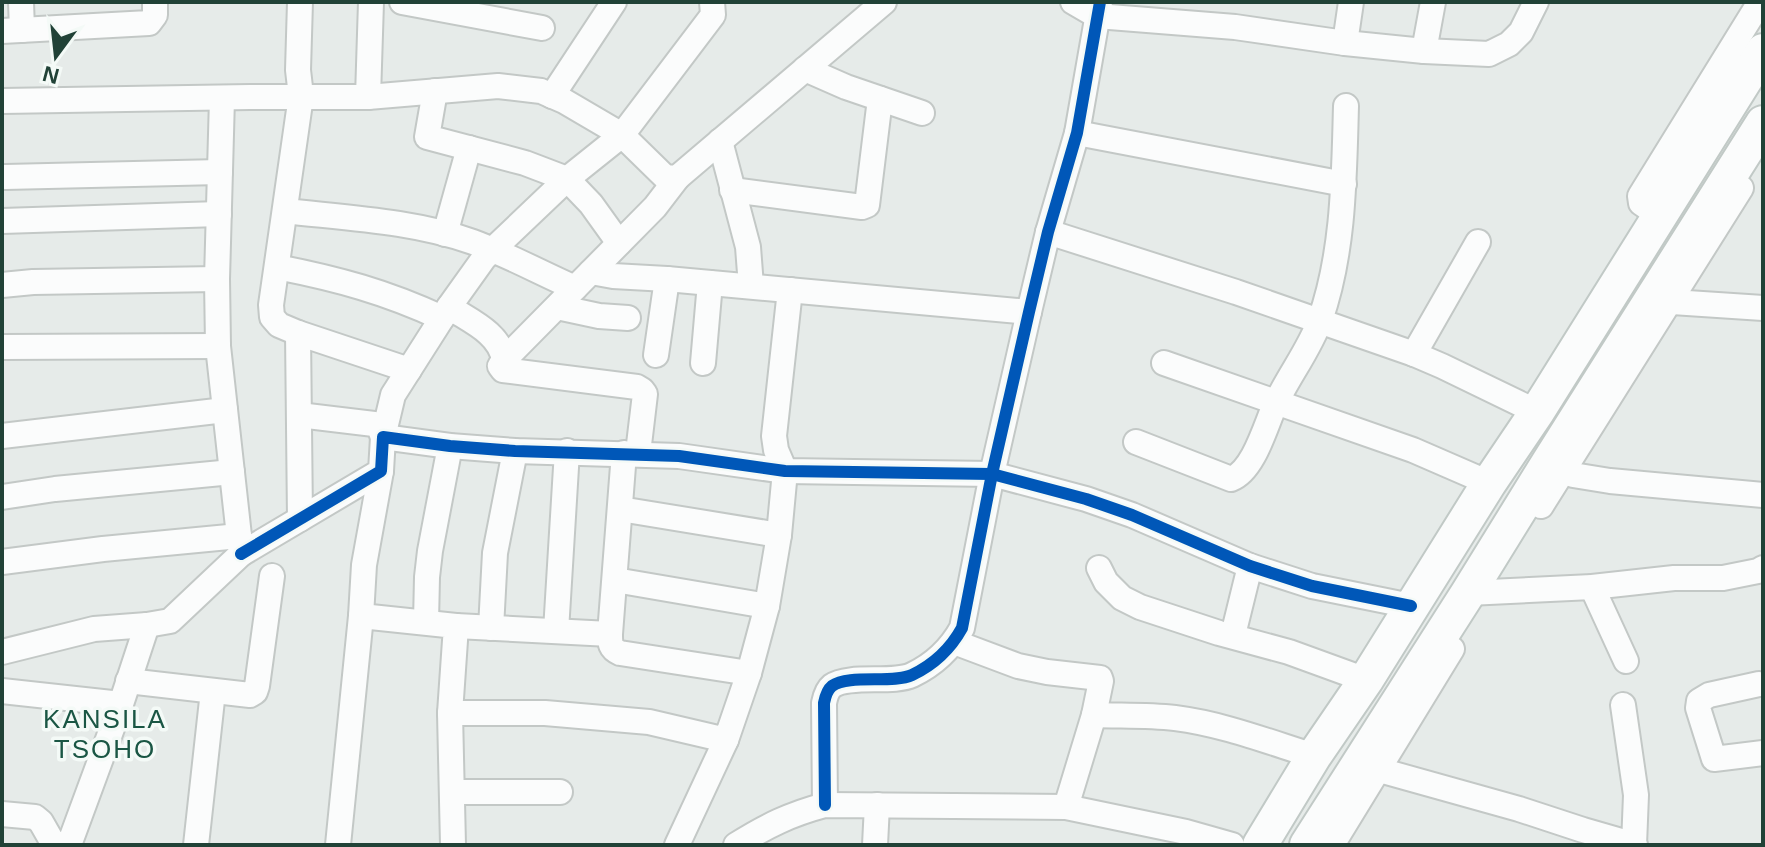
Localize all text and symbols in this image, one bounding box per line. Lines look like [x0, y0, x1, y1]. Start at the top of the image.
north arrow [16, 16, 96, 96]
text: N [40, 61, 62, 89]
district label: KANSILA TSOHO [43, 704, 167, 764]

